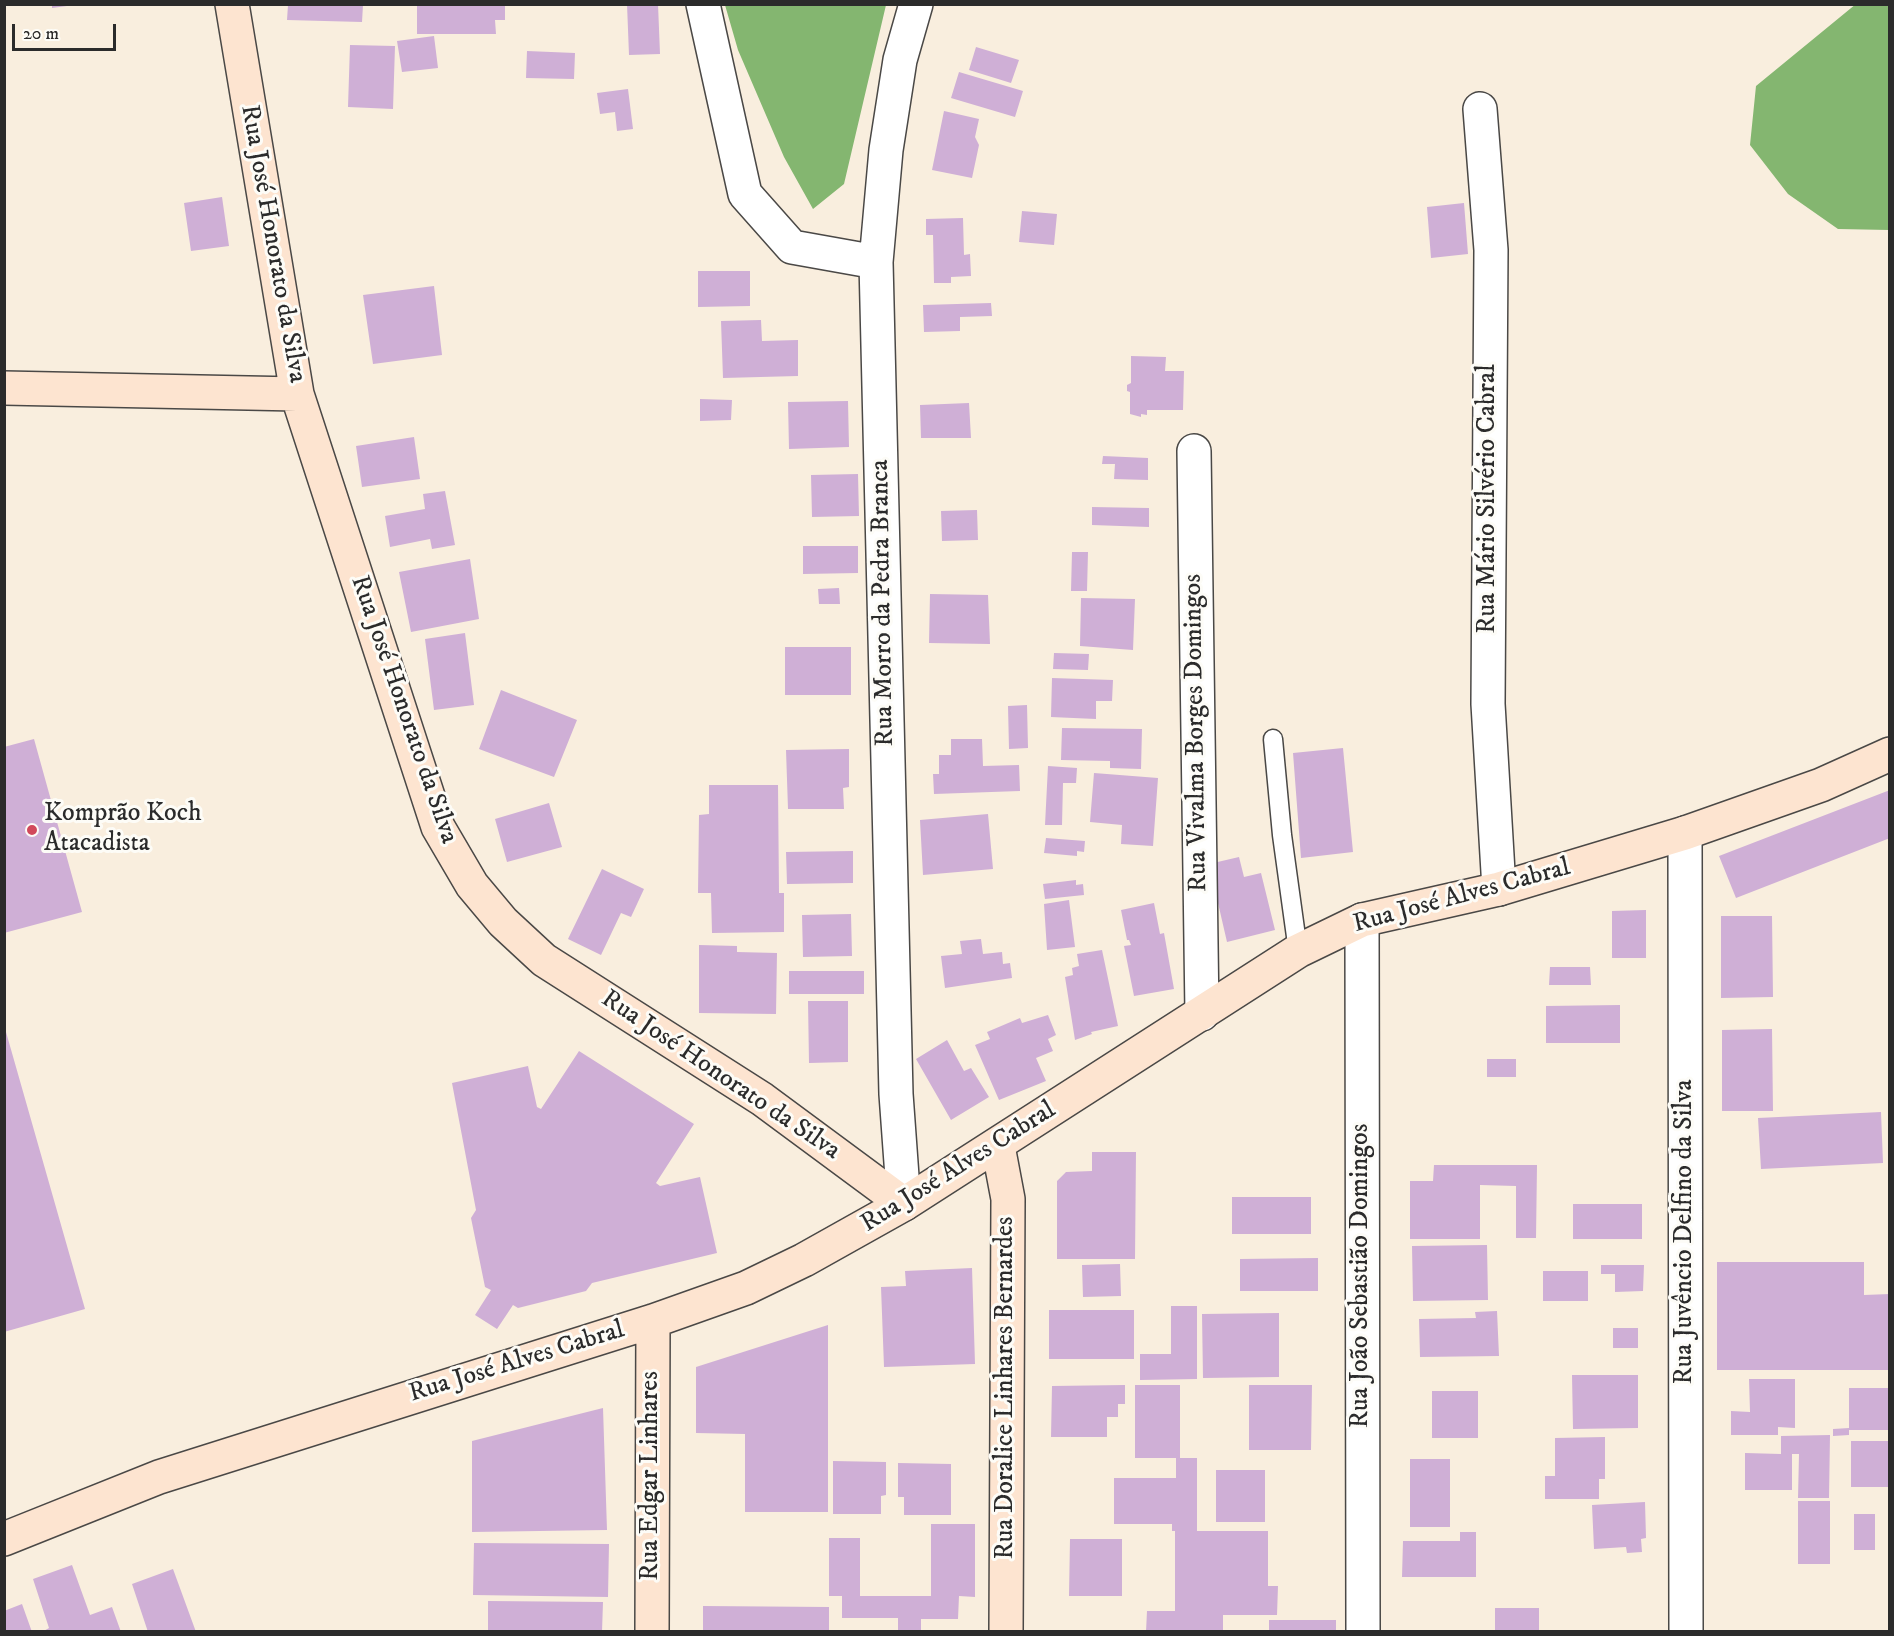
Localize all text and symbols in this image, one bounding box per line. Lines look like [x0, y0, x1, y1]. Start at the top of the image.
scale bar [15, 12, 118, 50]
text: 20 m [23, 23, 59, 45]
street label: Rua José Honorato da Silva [232, 103, 312, 385]
street label: Rua Mário Silvério Cabral [1473, 364, 1505, 634]
street label: Rua Morro da Pedra Branca [866, 459, 902, 747]
street label: Rua José Honorato da Silva [342, 572, 464, 848]
street label: Rua Vivalma Borges Domingos [1179, 574, 1215, 892]
place label: Komprão Koch Atacadista [44, 799, 202, 861]
marker: Komprão Koch Atacadista [25, 823, 39, 837]
street label: Rua José Alves Cabral [1350, 853, 1574, 941]
street label: Rua José Honorato da Silva [595, 984, 845, 1168]
street label: Rua Juvêncio Delfino da Silva [1670, 1080, 1702, 1384]
street label: Rua José Alves Cabral [856, 1096, 1062, 1240]
street label: Rua João Sebastião Domingos [1346, 1124, 1378, 1428]
street label: Rua Doralice Linhares Bernardes [991, 1216, 1023, 1560]
street label: Rua José Alves Cabral [406, 1315, 628, 1411]
street label: Rua Edgar Linhares [636, 1371, 668, 1581]

